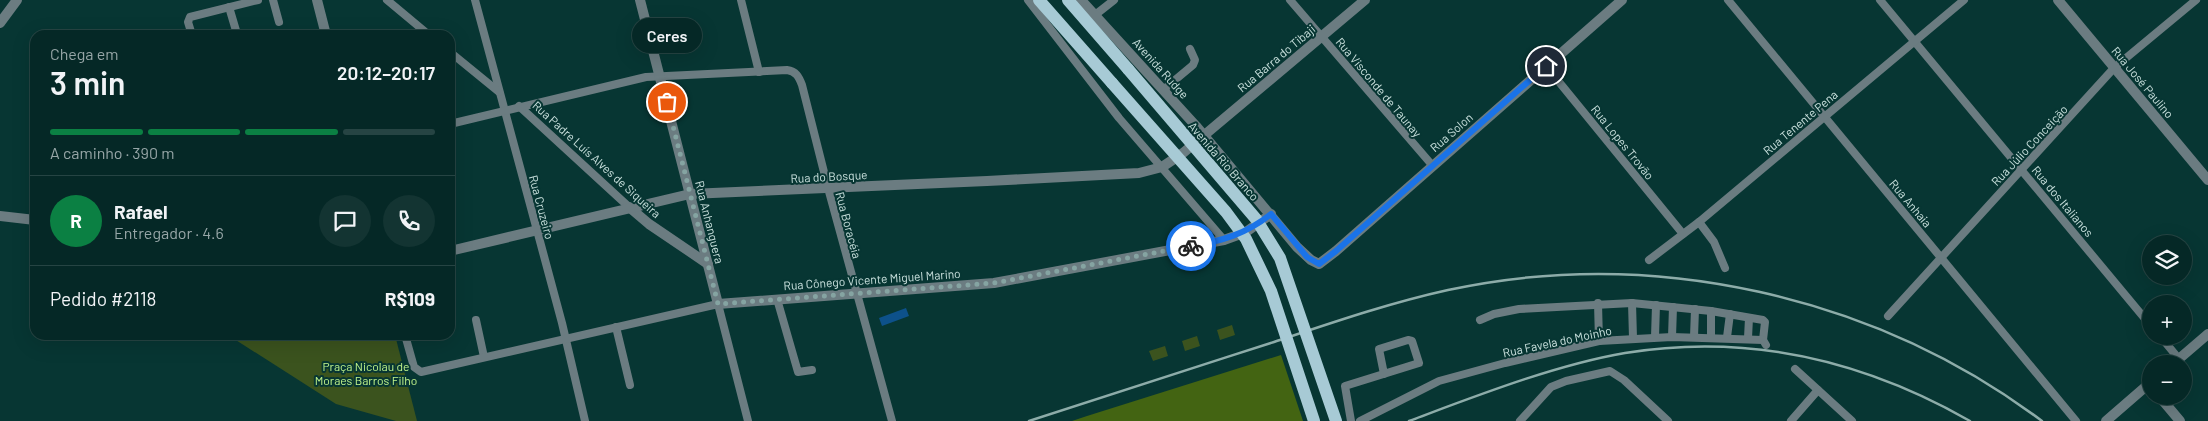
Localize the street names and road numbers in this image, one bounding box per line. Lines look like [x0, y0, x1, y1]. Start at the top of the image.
street label: Rua Barra do Tibaji [1234, 21, 1318, 95]
street label: Avenida Rudge [1130, 35, 1192, 101]
street label: Rua Visconde de Taunay [1333, 35, 1425, 140]
street label: Rua José Paulino [2109, 44, 2177, 120]
street label: Rua Tenente Pena [1760, 87, 1840, 157]
street label: Rua Padre Luís Alves de Siqueira [530, 98, 664, 220]
street label: Rua Lopes Trovão [1589, 102, 1657, 182]
street label: Rua Júlio Conceição [1988, 102, 2070, 188]
street label: Rua Solon [1427, 110, 1475, 154]
street label: Avenida Rio Branco [1186, 119, 1262, 203]
street label: Rua dos Italianos [2029, 163, 2097, 239]
street label: Rua do Bosque [790, 167, 868, 185]
street label: Rua Cruzeiro [527, 173, 557, 241]
street label: Rua Anhaia [1887, 176, 1935, 230]
street label: Rua Anhanguera [693, 179, 727, 265]
street label: Rua Boracéia [833, 190, 865, 260]
street label: Rua Cônego Vicente Miguel Marino [783, 266, 961, 292]
street label: Rua Favela do Moinho [1501, 323, 1613, 359]

